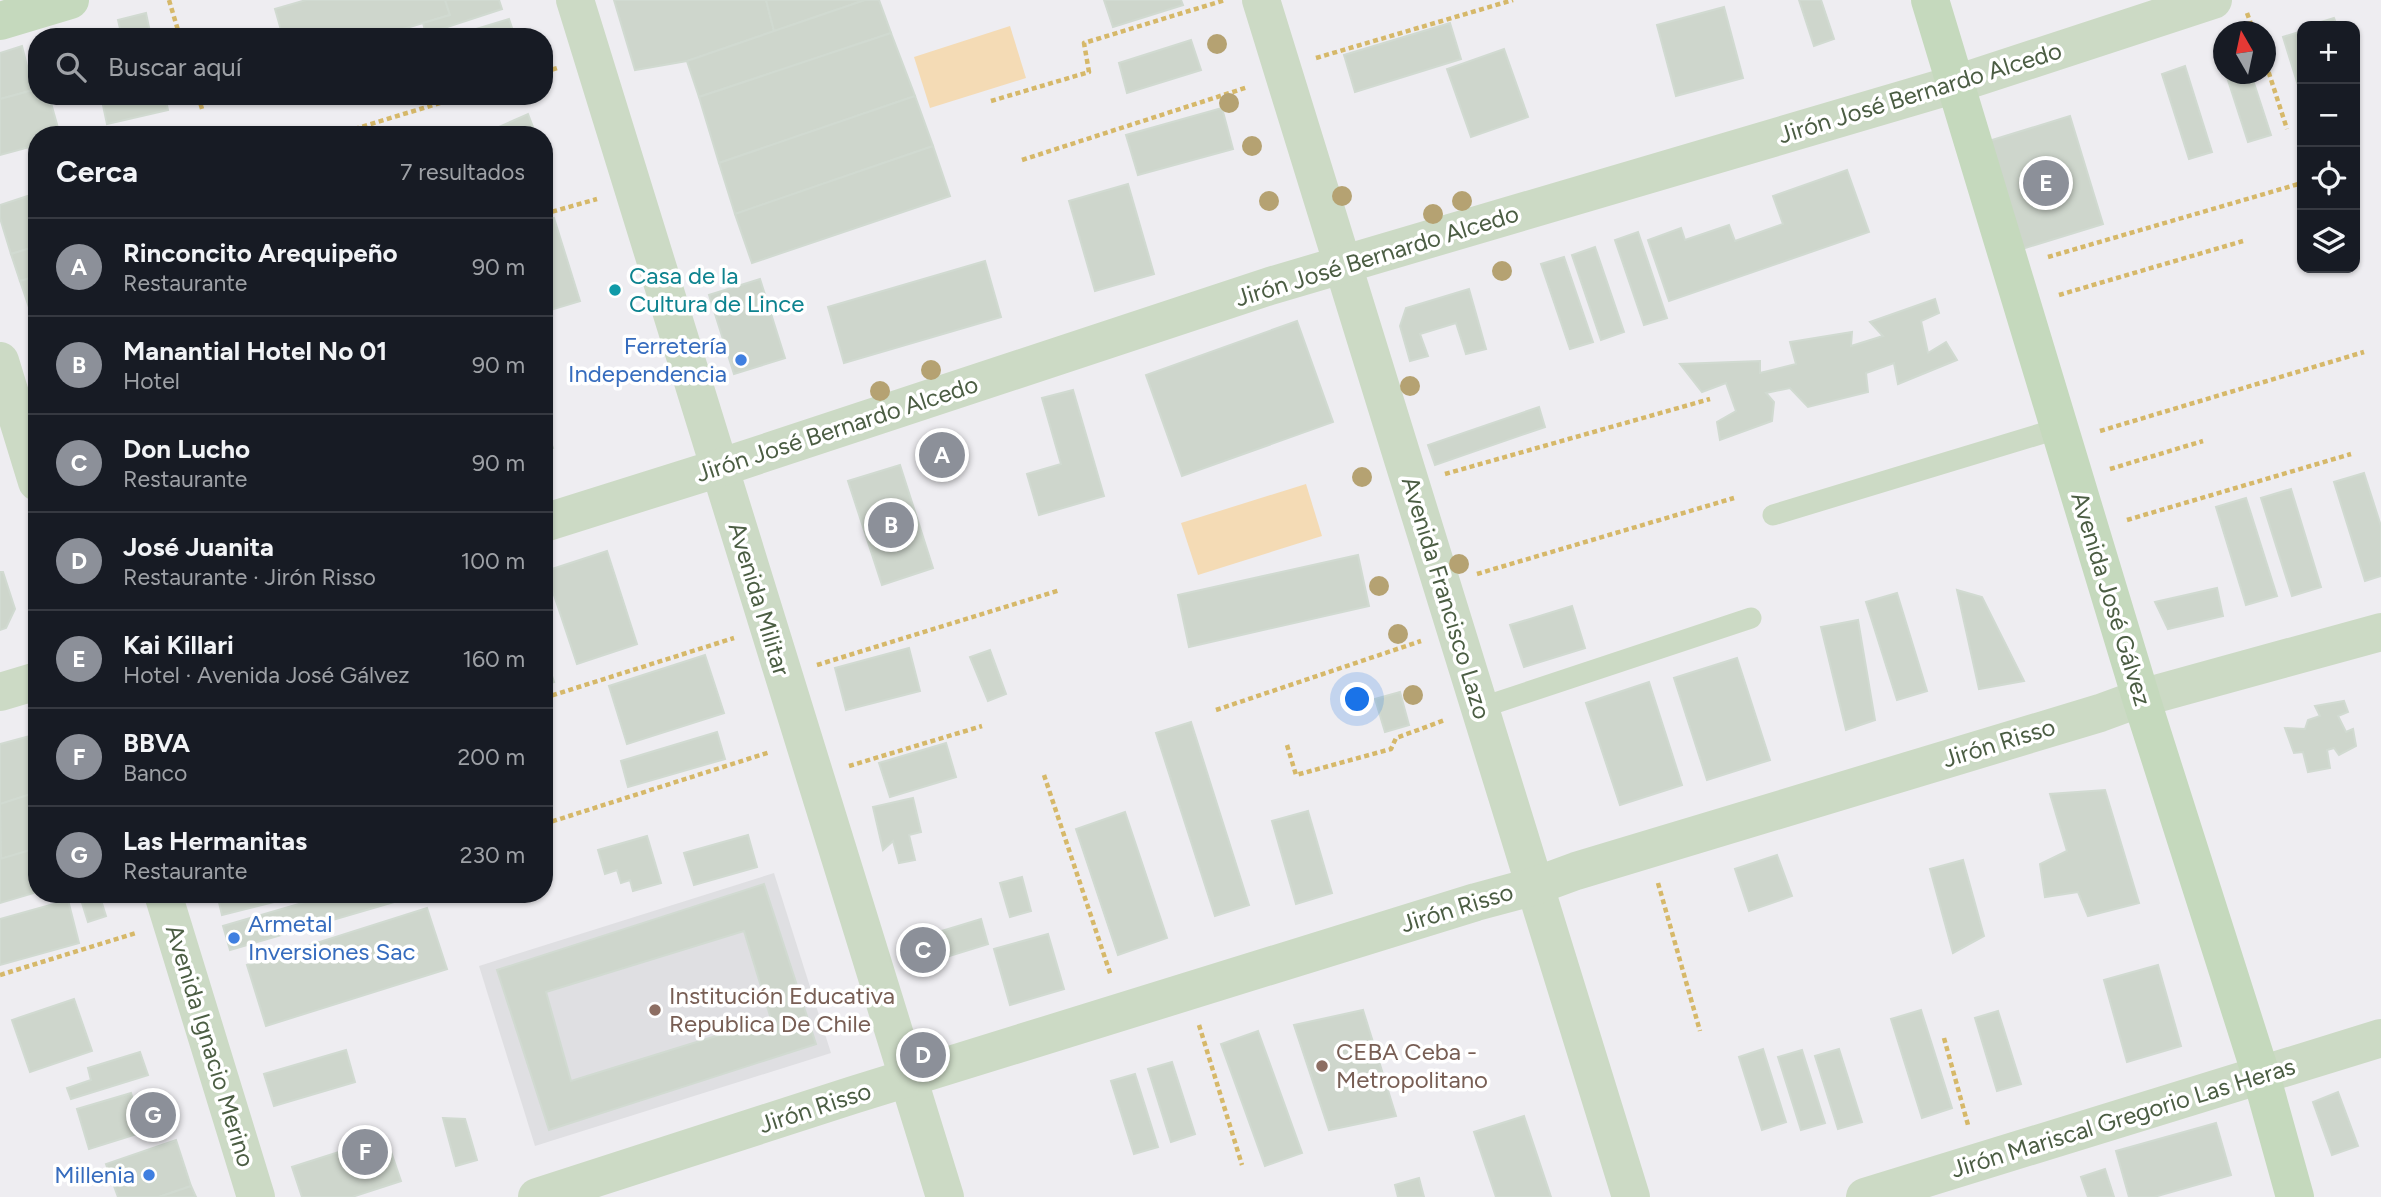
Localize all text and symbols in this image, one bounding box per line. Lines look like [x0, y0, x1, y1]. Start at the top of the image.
north arrow [2213, 21, 2276, 84]
map controls [2297, 21, 2360, 273]
button: + [2297, 21, 2360, 84]
search box [28, 28, 553, 105]
street label: Jirón José Bernardo Alcedo [1775, 36, 2065, 150]
icon: search [52, 48, 90, 86]
text: Buscar aquí [108, 51, 242, 83]
button: − [2297, 84, 2360, 147]
button: locate [2297, 147, 2360, 210]
text: Cerca [56, 153, 138, 190]
pin: E [2023, 157, 2069, 209]
text: 7 resultados [400, 158, 525, 186]
street label: Jirón José Bernardo Alcedo [1232, 199, 1522, 313]
button: layers [2297, 210, 2360, 273]
text: Rinconcito Arequipeño [123, 237, 398, 269]
text: A [71, 253, 87, 281]
text: 90 m [472, 253, 525, 281]
place label: Casa de la Cultura de Lince [629, 261, 804, 318]
text: Restaurante [123, 269, 247, 297]
marker: Casa de la Cultura de Lince [607, 282, 623, 298]
place label: Ferretería Independencia [568, 331, 727, 388]
text: Manantial Hotel No 01 [123, 335, 387, 367]
text: B [72, 351, 86, 379]
text: 90 m [472, 351, 525, 379]
marker: Ferretería Independencia [733, 352, 749, 368]
text: Hotel [123, 367, 180, 395]
street label: Jirón José Bernardo Alcedo [692, 370, 982, 488]
pin: A [919, 429, 965, 481]
text: Don Lucho [123, 433, 250, 465]
text: C [71, 449, 87, 477]
text: 90 m [472, 449, 525, 477]
text: Restaurante [123, 465, 247, 493]
street label: Avenida Francisco Lazo [1396, 473, 1497, 723]
street label: Avenida José Gálvez [2065, 489, 2158, 709]
pin: B [868, 499, 914, 551]
street label: Avenida Militar [722, 519, 797, 679]
text: José Juanita [123, 531, 274, 563]
text: D [71, 547, 87, 575]
text: 100 m [461, 547, 525, 575]
text: Restaurante · Jirón Risso [123, 563, 376, 591]
text: Kai Killari [123, 629, 234, 661]
text: E [72, 645, 86, 673]
text: 160 m [462, 645, 525, 673]
text: Hotel · Avenida José Gálvez [123, 661, 410, 689]
your location [1340, 682, 1374, 716]
street label: Jirón Risso [1939, 712, 2059, 773]
text: BBVA [123, 727, 190, 759]
text: F [73, 743, 85, 771]
text: 200 m [457, 743, 525, 771]
text: Banco [123, 759, 187, 787]
text: Las Hermanitas [123, 825, 307, 857]
text: G [70, 841, 88, 869]
text: 230 m [460, 841, 525, 869]
text: Restaurante [123, 857, 247, 885]
street label: Jirón Risso [1397, 877, 1517, 938]
place label: Armetal Inversiones Sac [248, 909, 415, 966]
street label: Avenida Ignacio Merino [160, 921, 261, 1170]
pin: C [900, 924, 946, 976]
marker: Armetal Inversiones Sac [226, 930, 242, 946]
place label: Institución Educativa Republica De Chile [669, 981, 895, 1038]
marker: Institución Educativa Republica De Chile [647, 1002, 663, 1018]
pin: D [900, 1029, 946, 1081]
place label: CEBA Ceba - Metropolitano [1336, 1037, 1488, 1094]
street label: Jirón Mariscal Gregorio Las Heras [1947, 1051, 2299, 1184]
marker: CEBA Ceba - Metropolitano [1314, 1058, 1330, 1074]
street label: Jirón Risso [755, 1076, 875, 1139]
pin: G [130, 1089, 176, 1141]
pin: F [342, 1126, 388, 1178]
place label: Millenia [54, 1160, 135, 1189]
marker: Millenia [141, 1167, 157, 1183]

